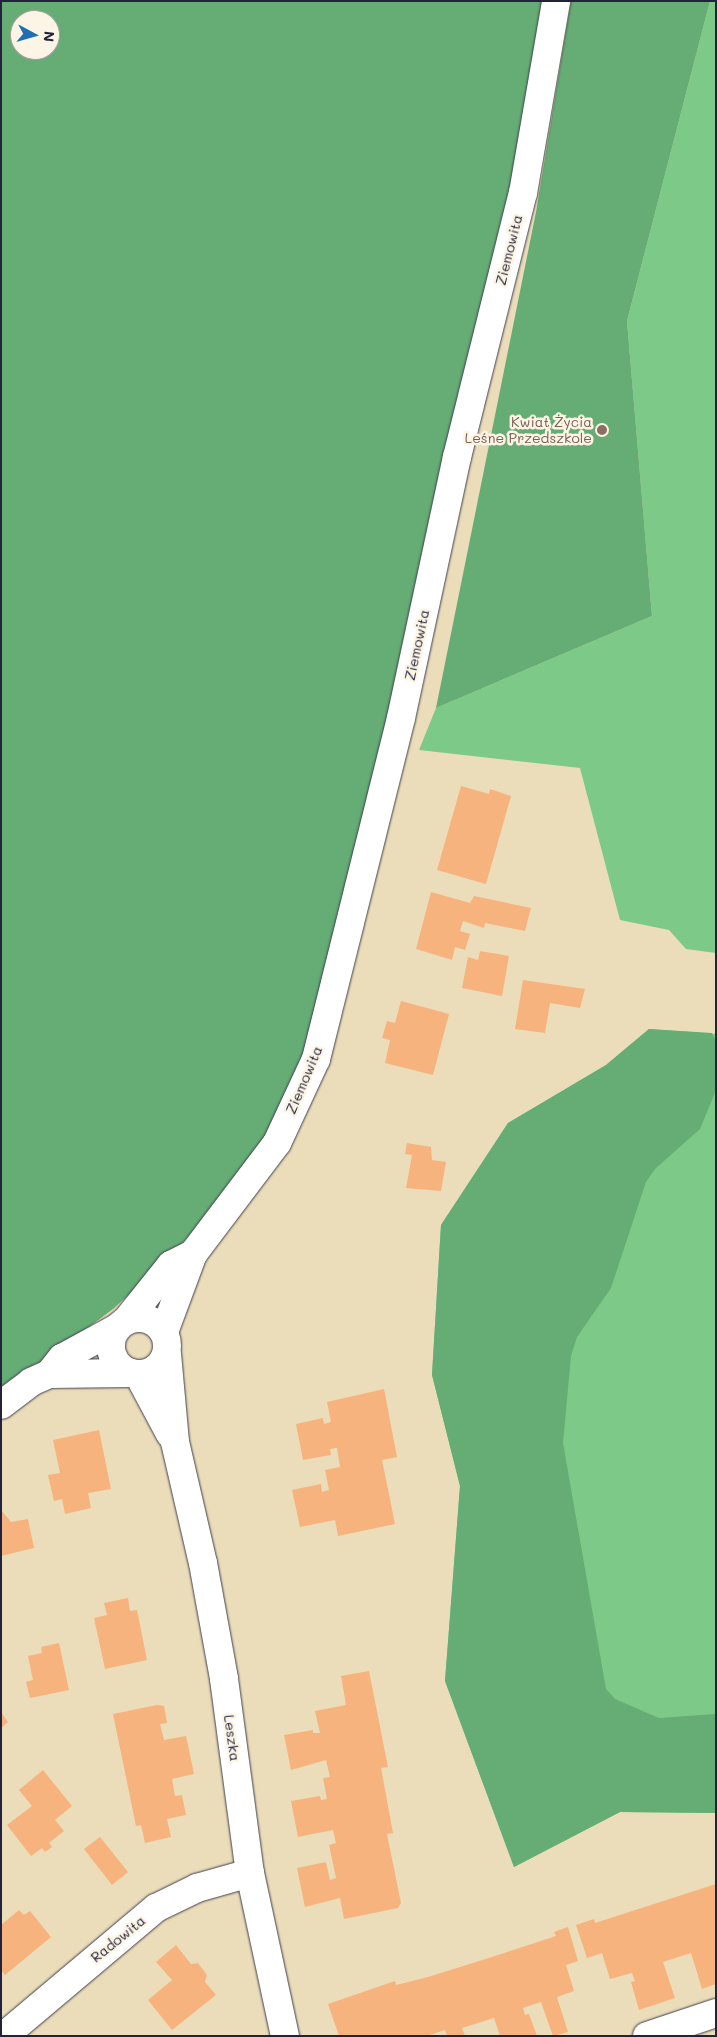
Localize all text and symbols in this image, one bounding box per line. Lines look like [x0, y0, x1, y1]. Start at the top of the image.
north arrow [10, 10, 60, 60]
text: N [39, 30, 59, 43]
street label: Ziemowita [492, 213, 526, 287]
place label: Kwiat Życia Leśne Przedszkole [465, 414, 592, 447]
marker: Kwiat Życia Leśne Przedszkole [596, 424, 608, 436]
street label: Ziemowita [401, 608, 433, 682]
street label: Ziemowita [282, 1044, 326, 1116]
street label: Leszka [220, 1714, 244, 1762]
street label: Radowita [87, 1912, 149, 1966]

